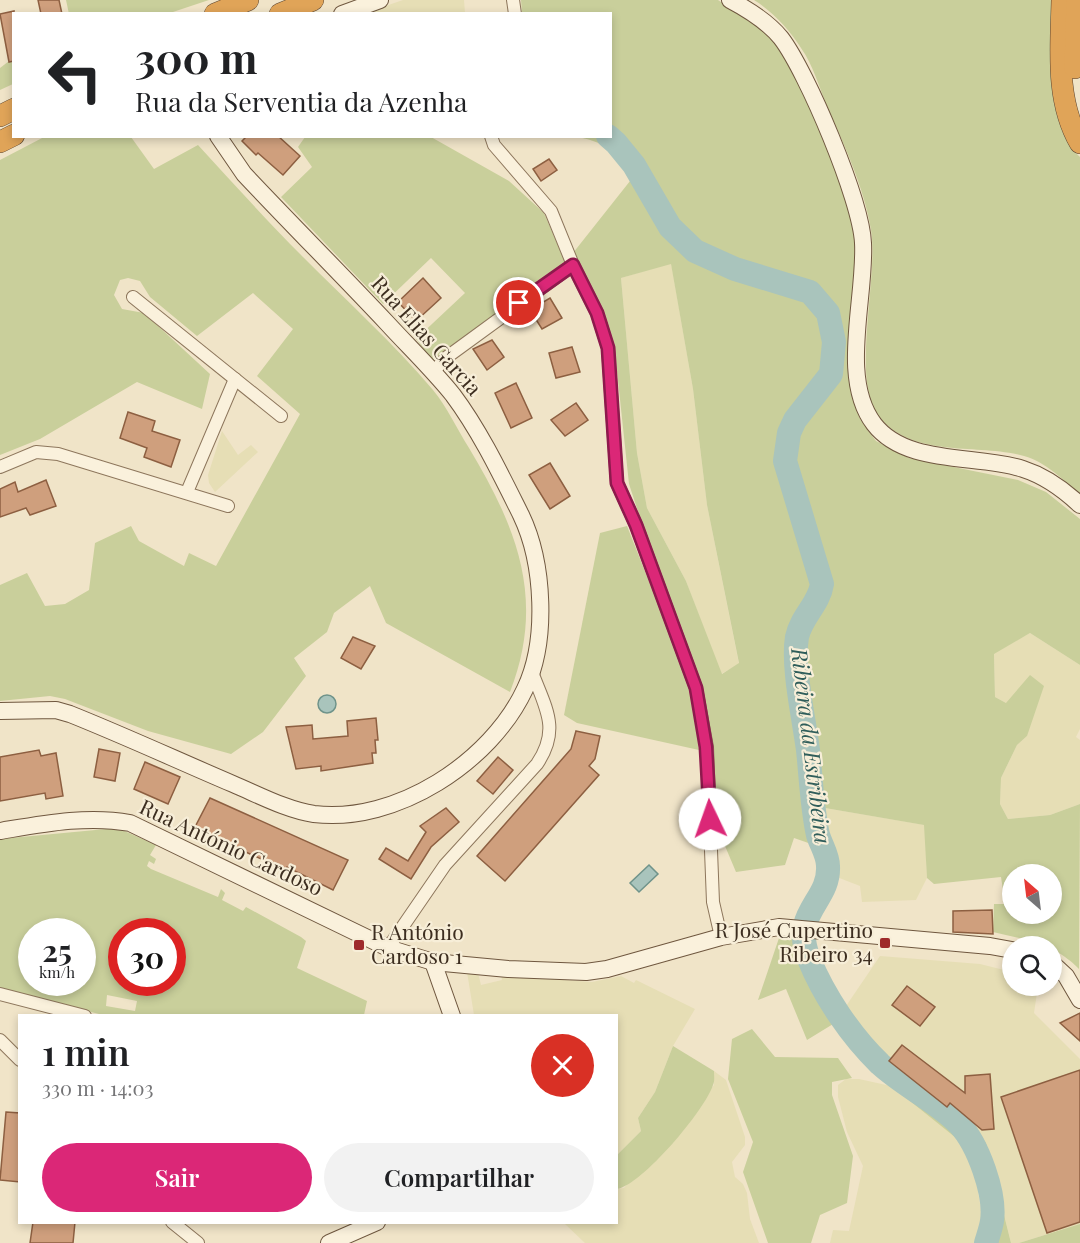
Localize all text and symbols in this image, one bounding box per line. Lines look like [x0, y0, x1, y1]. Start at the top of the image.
text: 300 m [135, 29, 257, 85]
icon: left [36, 36, 114, 114]
text: Rua da Serventia da Azenha [135, 83, 467, 119]
street label: Rua Elias Garcia [366, 269, 489, 401]
pin [493, 277, 544, 328]
icon: arrive [502, 286, 535, 319]
water label: Ribeira da Estribeira [785, 645, 839, 846]
position arrow [678, 787, 742, 851]
street label: Rua António Cardoso [136, 791, 328, 901]
north arrow [1002, 864, 1062, 924]
map controls [1002, 864, 1062, 996]
place label: R José Cupertino Ribeiro 34 [715, 915, 873, 967]
place label: R António Cardoso 1 [371, 917, 464, 969]
speed limit sign: 30 [108, 918, 186, 996]
text: 25 [42, 930, 72, 970]
marker: R José Cupertino Ribeiro 34 [878, 936, 892, 950]
button: search [1002, 936, 1062, 996]
marker: R António Cardoso 1 [352, 938, 366, 952]
text: km/h [39, 962, 75, 982]
text: 1 min [42, 1027, 130, 1075]
button: close [531, 1034, 594, 1097]
text: 330 m · 14:03 [42, 1074, 154, 1101]
button: Sair [42, 1143, 312, 1212]
button: Compartilhar [324, 1143, 594, 1212]

